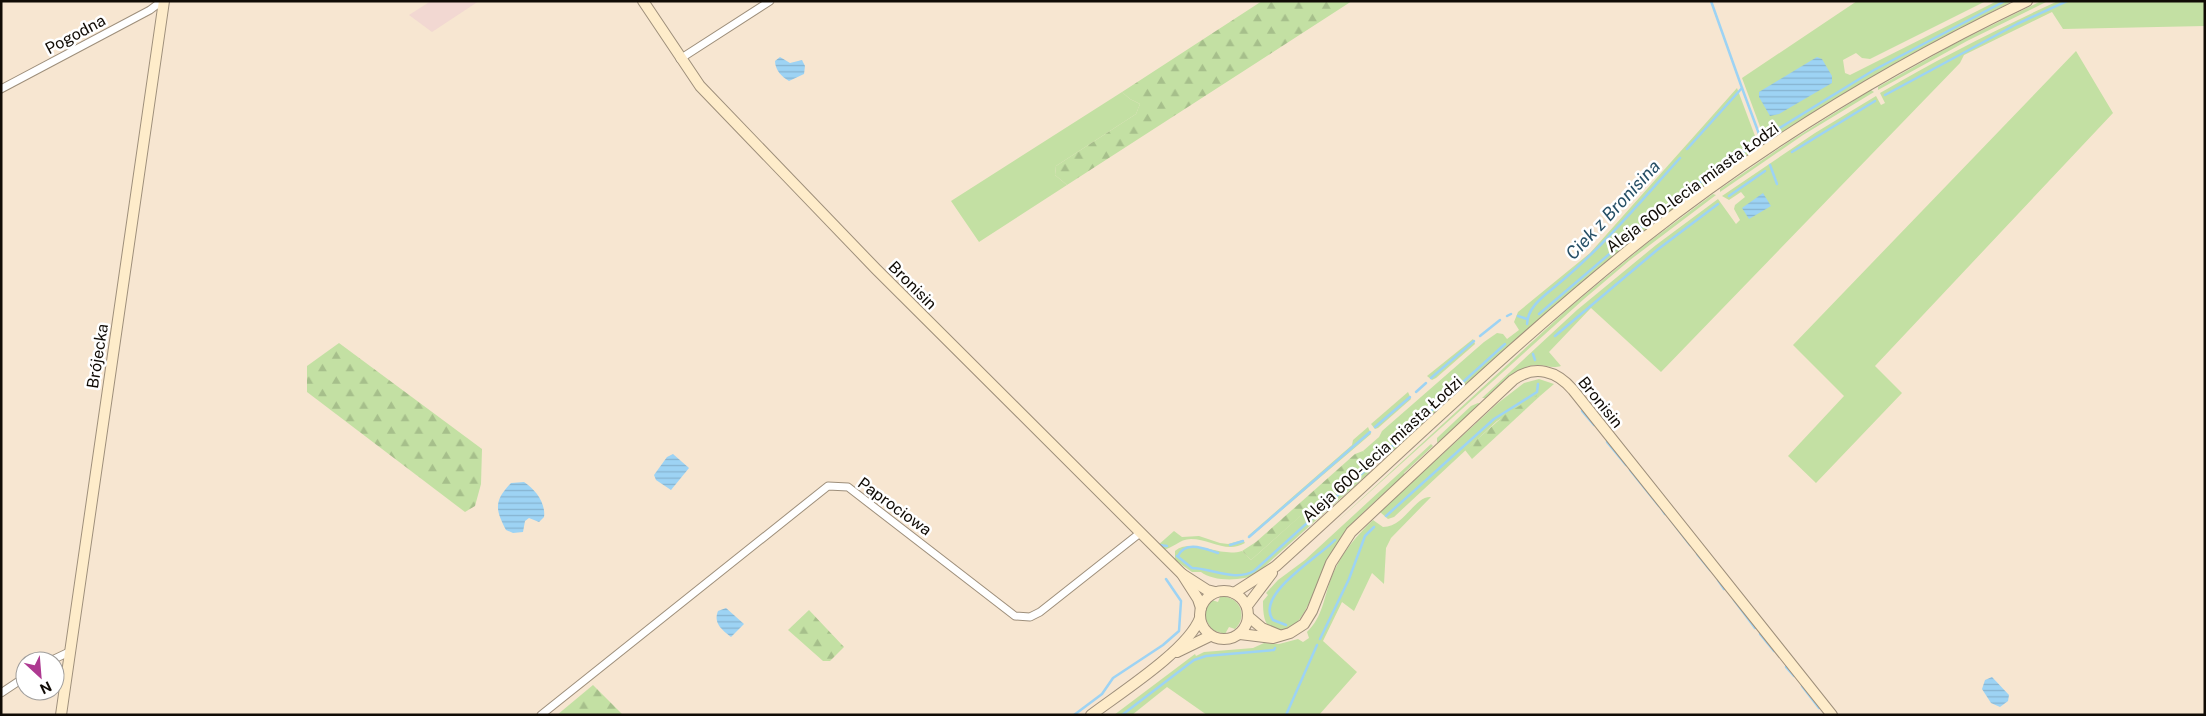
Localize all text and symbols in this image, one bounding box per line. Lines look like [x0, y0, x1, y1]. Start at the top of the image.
street label: Pogodna [42, 11, 109, 58]
street label: Aleja 600-lecia miasta Łodzi [1602, 118, 1782, 256]
water label: Ciek z Bronisina [1561, 156, 1664, 264]
street label: Bronisin [885, 257, 941, 313]
street label: Brójecka [83, 322, 112, 390]
street label: Aleja 600-lecia miasta Łodzi [1298, 373, 1466, 526]
street label: Bronisin [1574, 373, 1627, 432]
street label: Paprociowa [854, 473, 935, 539]
north arrow [15, 651, 65, 701]
text: N [37, 678, 54, 697]

